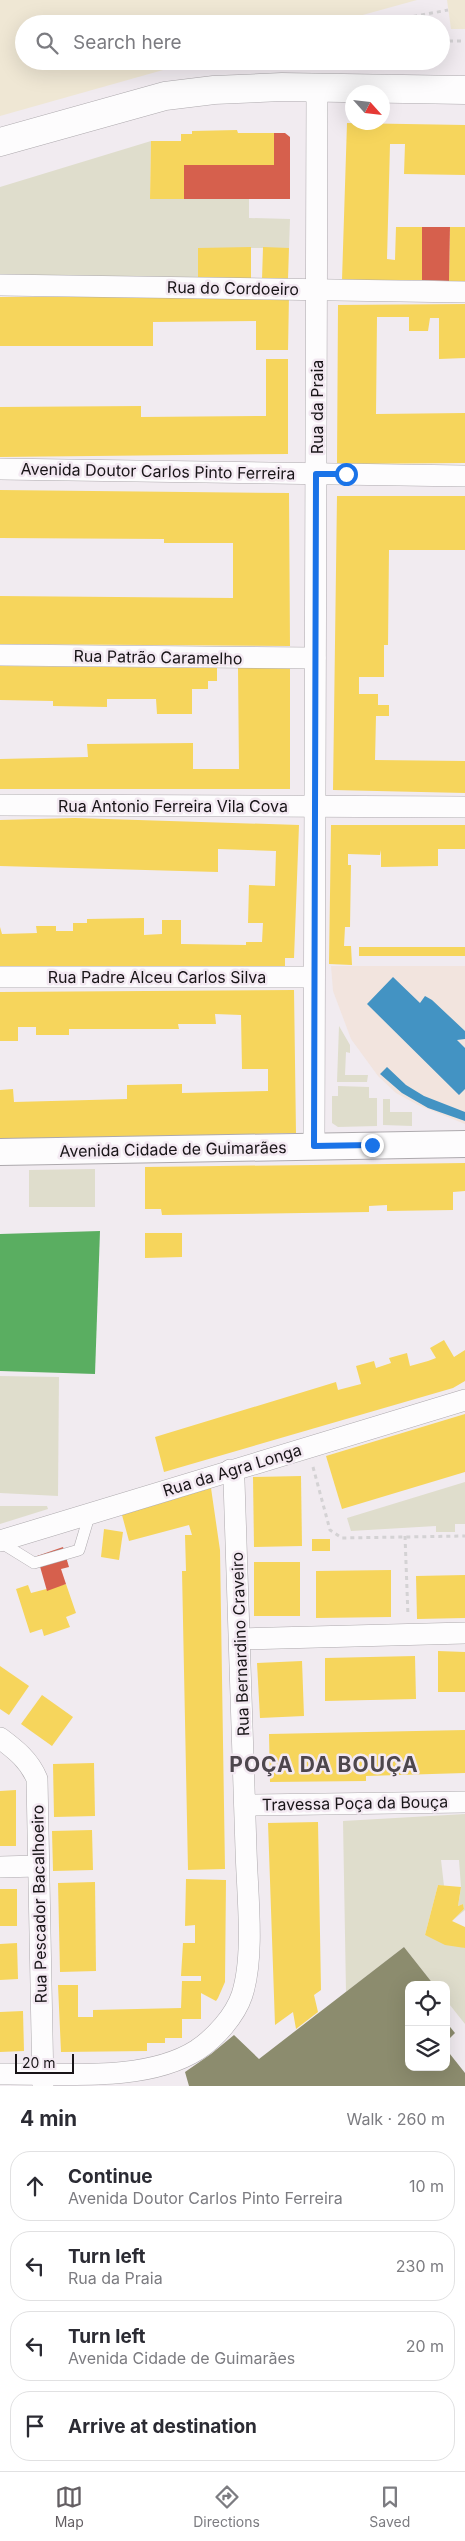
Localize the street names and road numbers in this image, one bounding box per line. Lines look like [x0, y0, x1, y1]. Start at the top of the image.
street label: Rua do Cordoeiro [167, 277, 299, 299]
street label: Rua da Praia [307, 360, 327, 454]
street label: Avenida Doutor Carlos Pinto Ferreira [20, 459, 296, 483]
street label: Rua Patrão Caramelho [73, 646, 243, 668]
street label: Rua Antonio Ferreira Vila Cova [58, 796, 288, 816]
street label: Rua Padre Alceu Carlos Silva [48, 967, 266, 987]
street label: Avenida Cidade de Guimarães [59, 1137, 287, 1161]
street label: Rua da Agra Longa [160, 1439, 304, 1501]
street label: Rua Bernardino Craveiro [227, 1551, 253, 1737]
street label: Travessa Poça da Bouça [262, 1791, 448, 1815]
street label: Rua Pescador Bacalhoeiro [27, 1805, 51, 2003]

